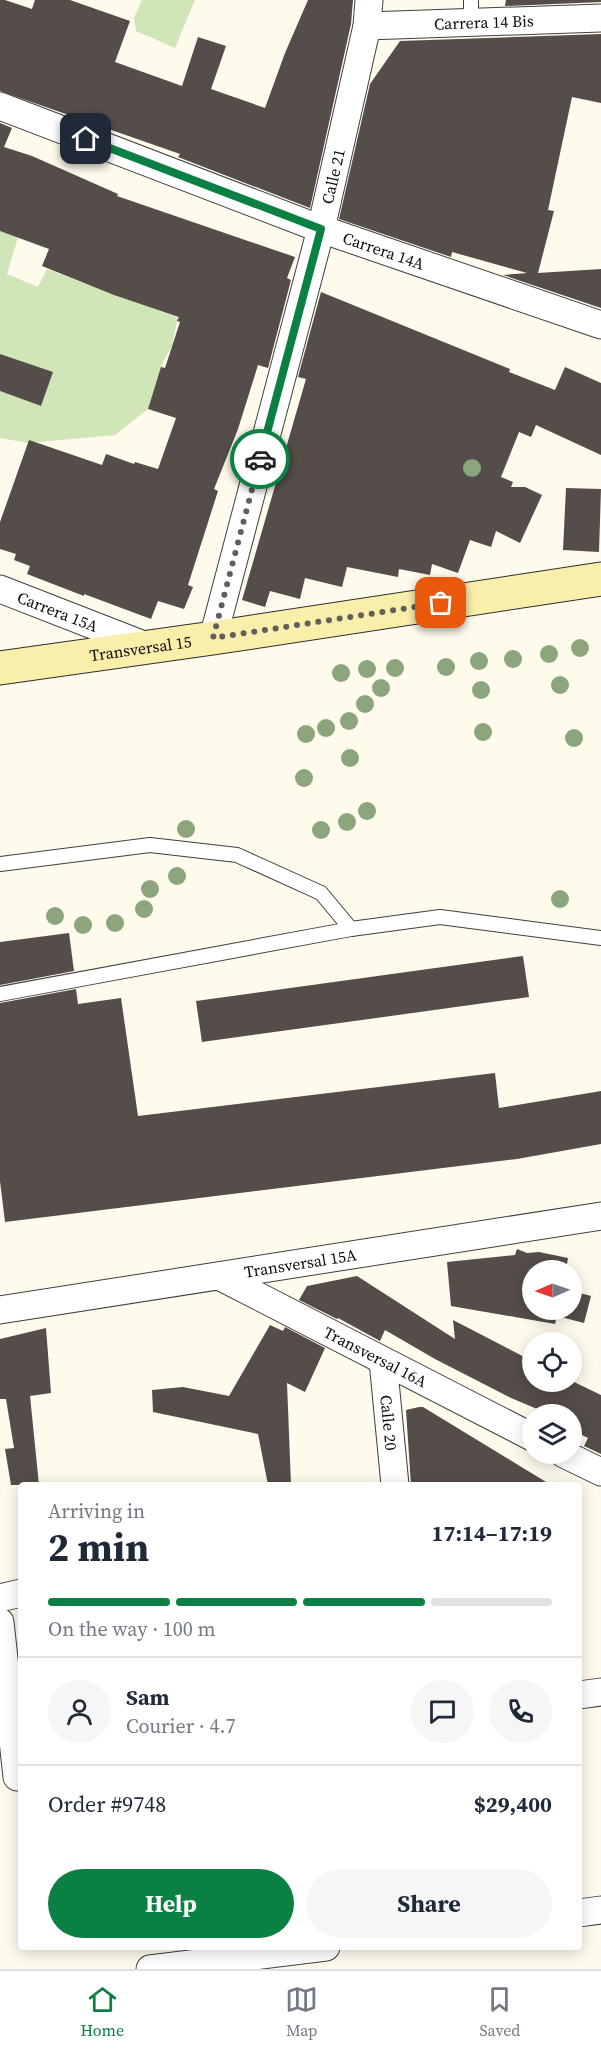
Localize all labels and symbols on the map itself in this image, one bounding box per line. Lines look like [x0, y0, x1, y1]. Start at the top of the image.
street label: Carrera 14 Bis [434, 9, 534, 35]
pin [60, 113, 111, 164]
street label: Calle 21 [316, 147, 350, 206]
street label: Carrera 14A [340, 226, 428, 275]
courier [230, 429, 290, 489]
pin [415, 577, 466, 628]
street label: Carrera 15A [14, 586, 102, 637]
street label: Transversal 15 [88, 630, 193, 666]
street label: Transversal 15A [243, 1243, 358, 1283]
north arrow [522, 1260, 582, 1320]
street label: Transversal 16A [320, 1321, 431, 1392]
street label: Calle 20 [375, 1394, 403, 1452]

